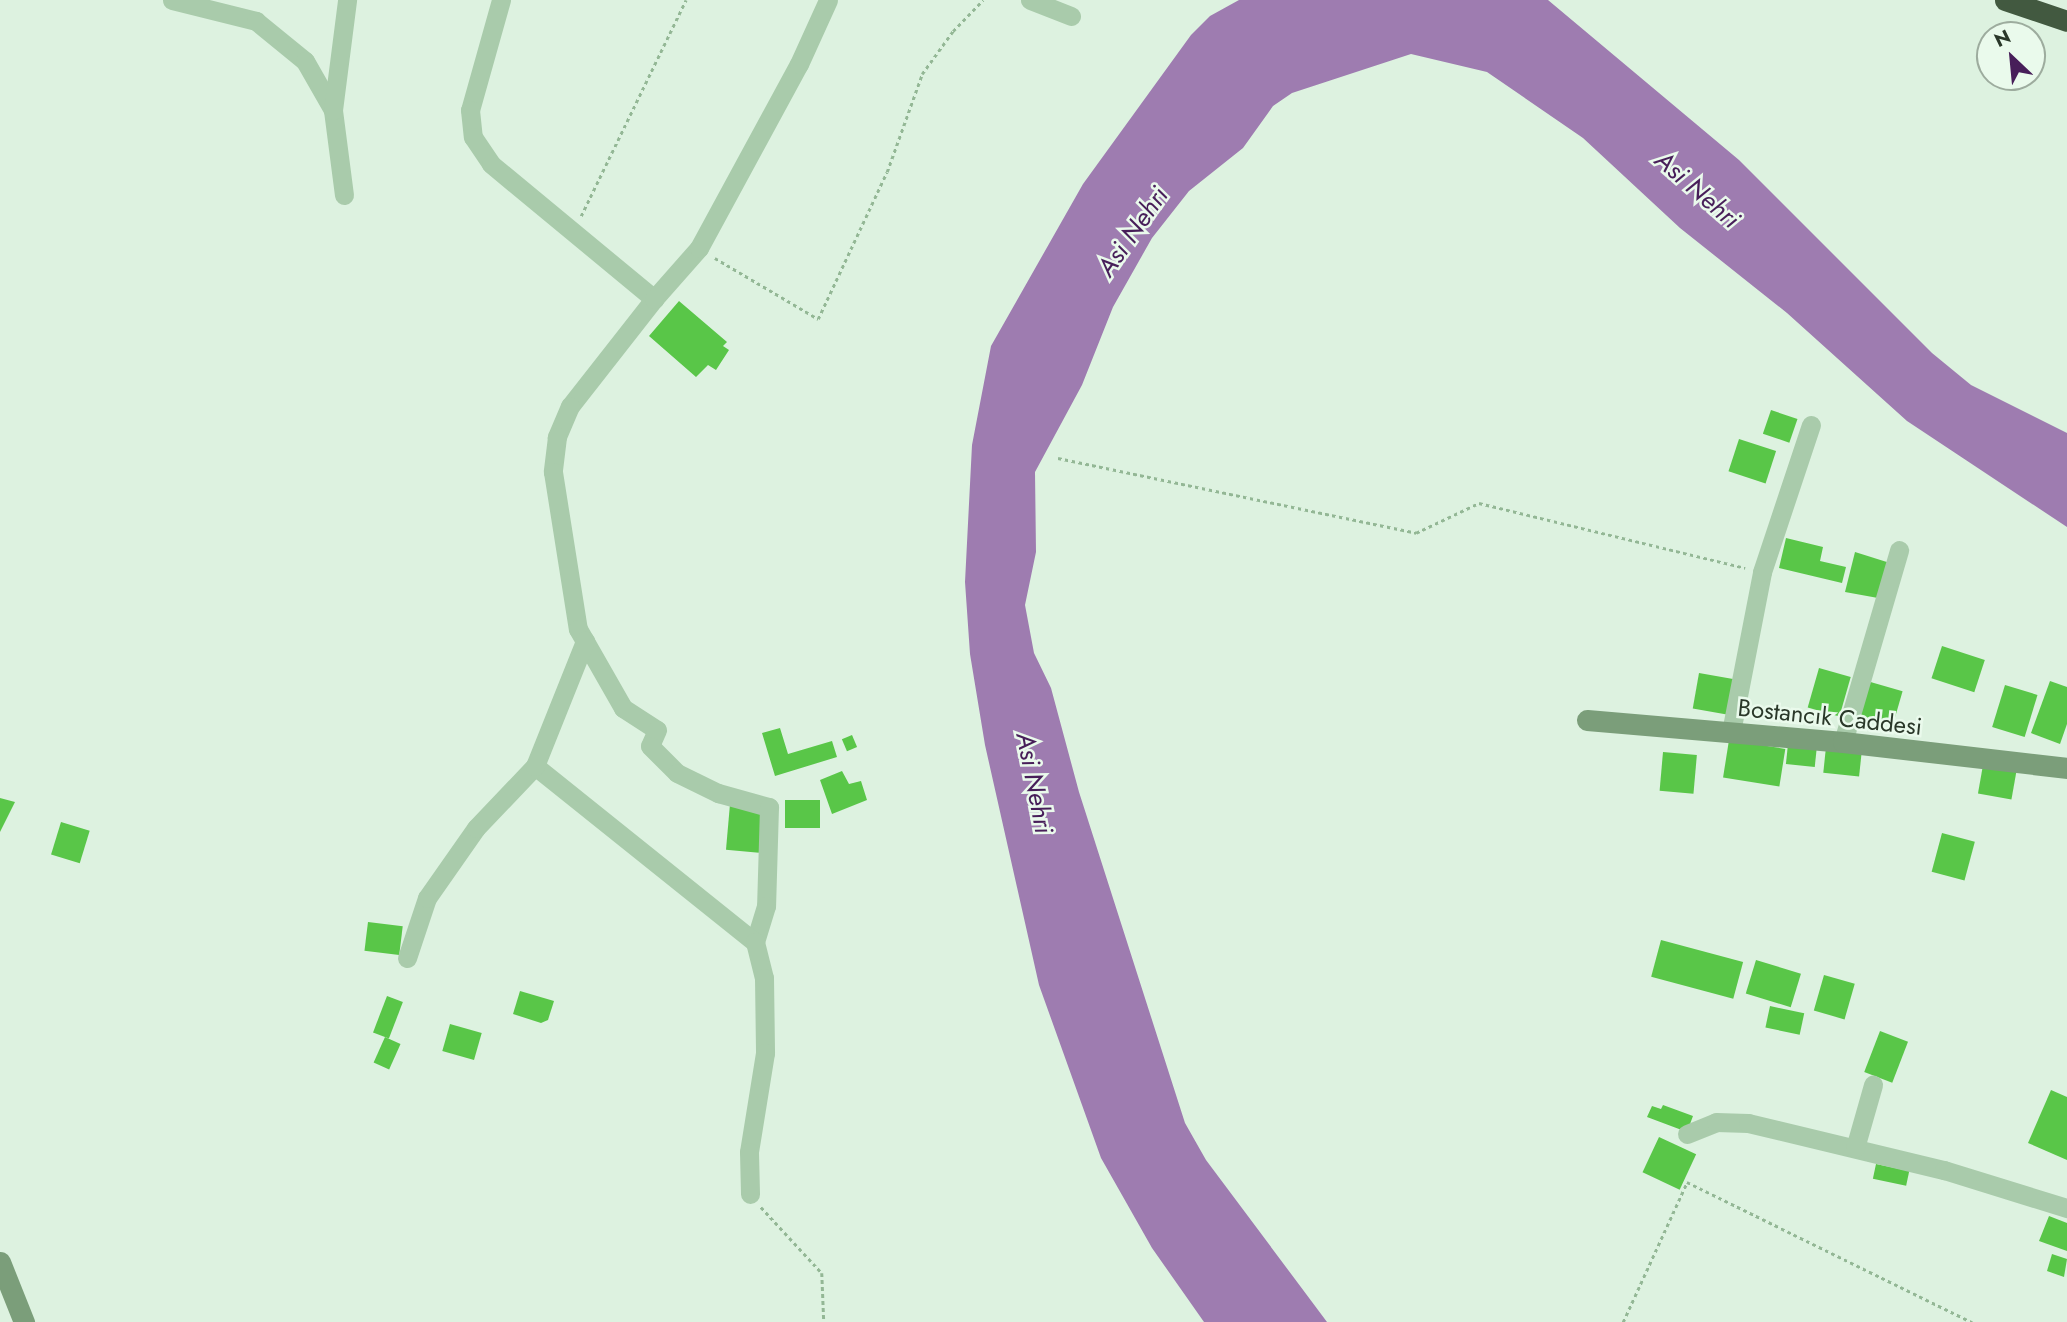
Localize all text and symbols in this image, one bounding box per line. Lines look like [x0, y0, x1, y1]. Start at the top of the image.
north arrow [1976, 21, 2046, 91]
text: N [1990, 23, 2015, 54]
water label: Asi Nehri [1648, 145, 1746, 235]
water label: Asi Nehri [1091, 181, 1175, 283]
street label: Bostancık Caddesi [1736, 693, 1924, 741]
water label: Asi Nehri [1009, 730, 1059, 836]

